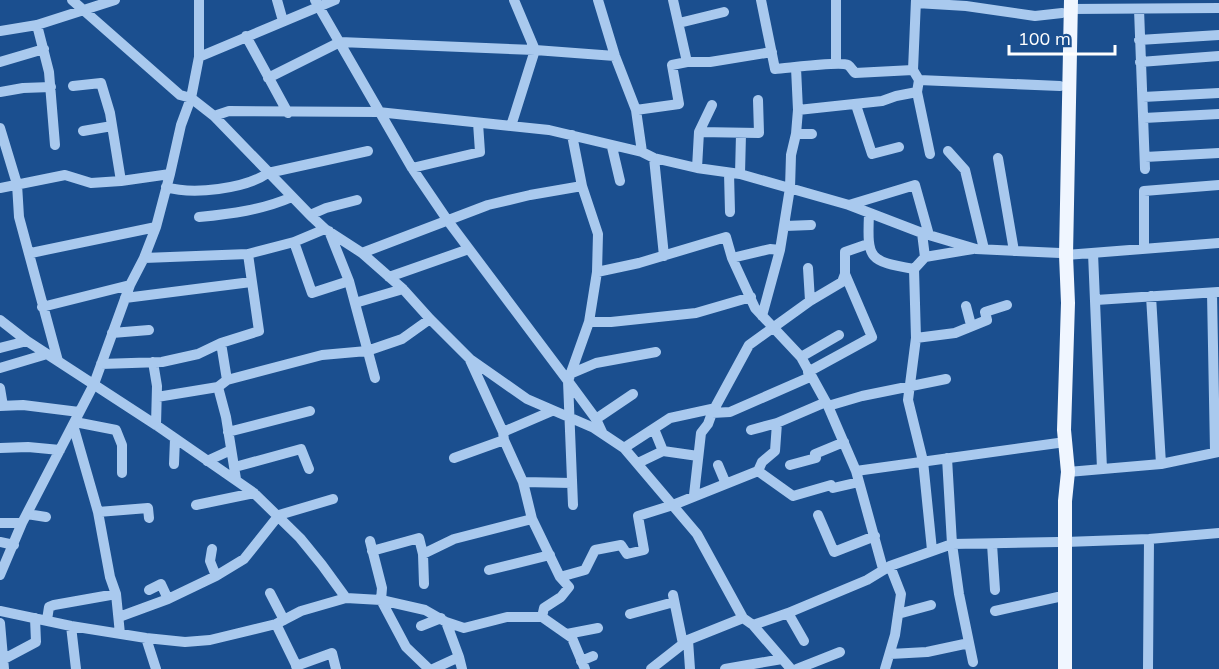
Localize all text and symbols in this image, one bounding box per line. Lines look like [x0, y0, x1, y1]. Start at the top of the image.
scale bar [1009, 18, 1116, 56]
text: 100 m [1018, 27, 1071, 50]

